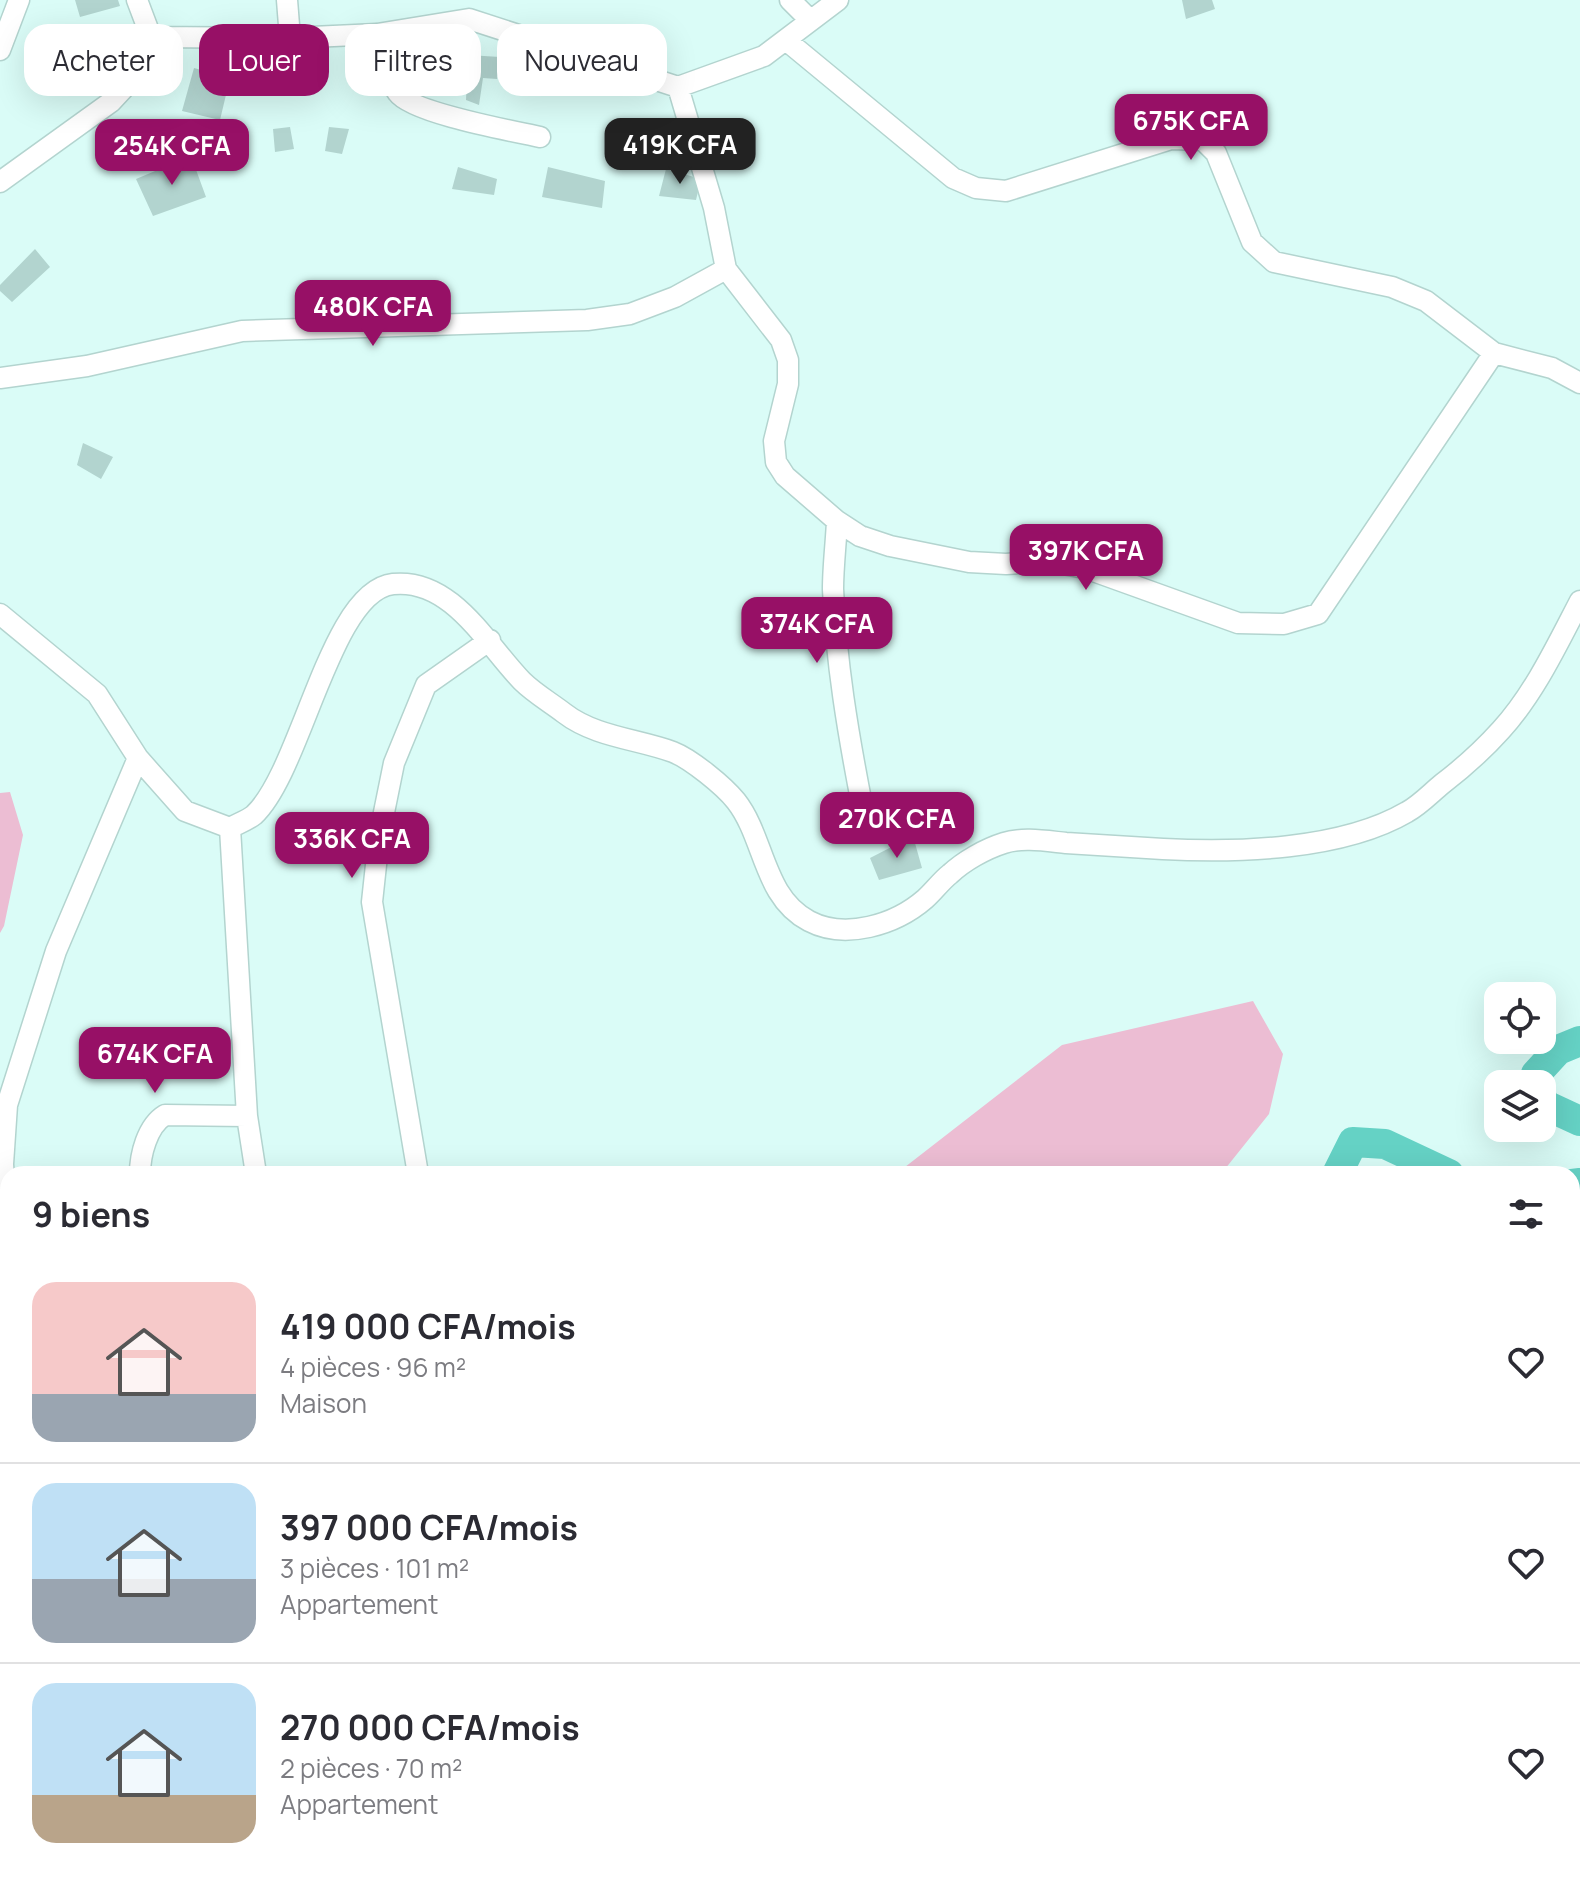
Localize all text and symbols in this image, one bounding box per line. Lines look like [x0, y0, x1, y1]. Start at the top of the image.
chip: Acheter [24, 24, 183, 96]
chip: Louer [199, 24, 329, 96]
chip: Filtres [345, 24, 481, 96]
chip: Nouveau [497, 24, 667, 96]
pin: 675K CFA [1108, 94, 1274, 162]
text: 675K CFA [1133, 102, 1249, 138]
pin: 419K CFA [597, 118, 763, 186]
pin: 254K CFA [89, 119, 255, 187]
text: 419K CFA [623, 126, 737, 162]
text: 254K CFA [113, 127, 231, 163]
pin: 480K CFA [290, 280, 456, 348]
text: 480K CFA [313, 288, 433, 324]
pin: 397K CFA [1003, 524, 1169, 592]
text: 397K CFA [1028, 532, 1144, 568]
pin: 374K CFA [734, 597, 900, 665]
text: 374K CFA [759, 605, 875, 641]
pin: 270K CFA [814, 792, 980, 860]
text: 270K CFA [838, 800, 956, 836]
pin: 336K CFA [269, 812, 435, 880]
text: 336K CFA [293, 820, 411, 856]
map controls [1484, 982, 1556, 1142]
button: locate [1484, 982, 1556, 1054]
pin: 674K CFA [72, 1027, 238, 1095]
text: 674K CFA [97, 1035, 213, 1071]
button: layers [1484, 1070, 1556, 1142]
text: 9 biens [32, 1191, 150, 1237]
icon: filters [1504, 1192, 1548, 1236]
text: 419 000 CFA/mois [280, 1303, 576, 1349]
icon: home [96, 1314, 192, 1410]
icon: heart [1504, 1340, 1548, 1384]
text: 4 pièces · 96 m² [280, 1349, 466, 1385]
text: Maison [280, 1385, 367, 1421]
text: 397 000 CFA/mois [280, 1504, 578, 1550]
icon: home [96, 1515, 192, 1611]
icon: heart [1504, 1541, 1548, 1585]
text: 3 pièces · 101 m² [280, 1550, 469, 1586]
text: Appartement [280, 1586, 438, 1622]
text: 270 000 CFA/mois [280, 1704, 580, 1750]
icon: home [96, 1715, 192, 1811]
icon: heart [1504, 1741, 1548, 1785]
text: 2 pièces · 70 m² [280, 1750, 462, 1786]
text: Appartement [280, 1786, 438, 1822]

